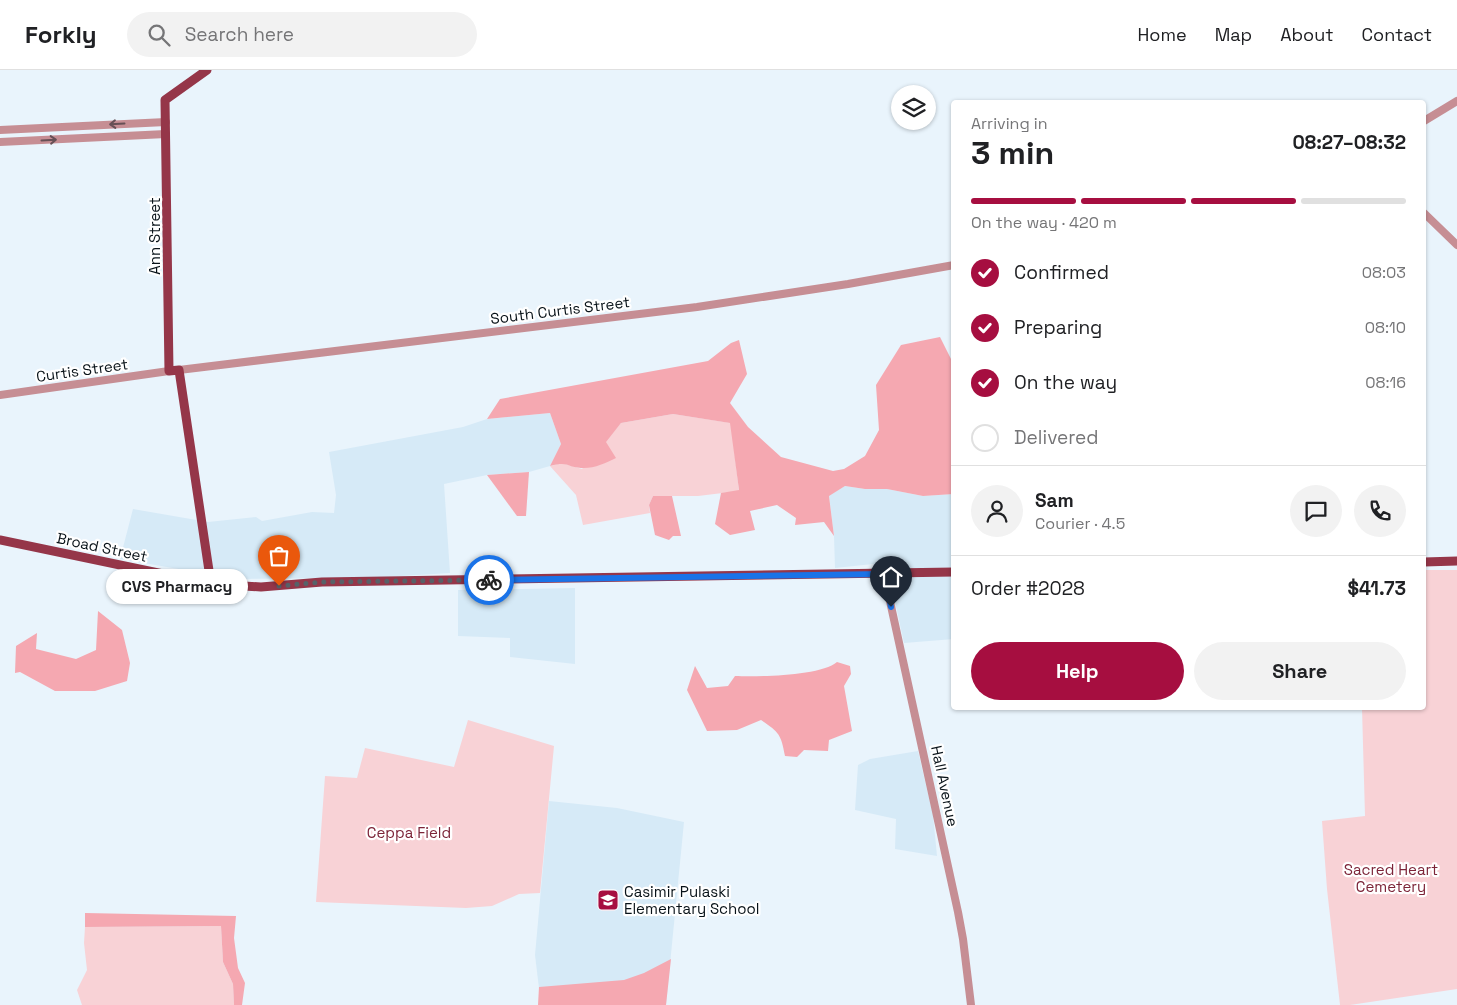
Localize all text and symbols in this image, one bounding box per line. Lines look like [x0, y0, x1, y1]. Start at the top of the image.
search box [127, 12, 477, 57]
text: Forkly [25, 19, 97, 50]
icon: search [145, 21, 173, 49]
text: Search here [185, 22, 294, 47]
text: Home [1138, 23, 1187, 46]
text: Map [1215, 23, 1252, 46]
text: About [1280, 23, 1334, 46]
text: Contact [1362, 23, 1432, 46]
map controls [891, 85, 936, 130]
button: layers [891, 85, 936, 130]
text: Arriving in [971, 113, 1048, 134]
one-way arrow [110, 120, 126, 129]
text: 08:27–08:32 [1292, 130, 1406, 155]
text: 3 min [971, 133, 1054, 173]
one-way arrow [40, 135, 56, 144]
street label: Ann Street [145, 197, 164, 275]
text: On the way · 420 m [971, 212, 1117, 233]
icon: check [971, 259, 999, 287]
text: Confirmed [1014, 260, 1109, 285]
text: 08:03 [1362, 262, 1406, 283]
street label: South Curtis Street [489, 292, 631, 328]
icon: check [971, 314, 999, 342]
text: Preparing [1014, 315, 1102, 340]
text: 08:10 [1365, 317, 1406, 338]
street label: Curtis Street [35, 354, 129, 386]
icon: check [971, 369, 999, 397]
text: On the way [1014, 370, 1117, 395]
text: 08:16 [1365, 372, 1406, 393]
text: Delivered [1014, 425, 1099, 450]
button: person [971, 485, 1023, 537]
button: chat [1290, 485, 1342, 537]
button: phone [1354, 485, 1406, 537]
text: Sam [1035, 488, 1074, 513]
text: Courier · 4.5 [1035, 513, 1125, 534]
street label: Broad Street [55, 528, 149, 566]
pin [258, 535, 300, 586]
icon: bag [265, 542, 293, 570]
courier [464, 555, 514, 605]
pin [870, 556, 912, 607]
icon: home [877, 563, 905, 591]
icon: bike [475, 566, 503, 594]
callout: CVS Pharmacy [106, 568, 249, 604]
text: CVS Pharmacy [122, 576, 232, 597]
text: Order #2028 [971, 576, 1085, 601]
text: $41.73 [1347, 576, 1406, 601]
button: Help [971, 642, 1184, 700]
button: Share [1194, 642, 1406, 700]
street label: Hall Avenue [927, 744, 963, 828]
park label: Ceppa Field [367, 823, 451, 842]
park label: Sacred Heart Cemetery [1344, 860, 1438, 896]
place label: Casimir Pulaski Elementary School [624, 882, 760, 918]
school or university icon: Casimir Pulaski Elementary School [596, 888, 620, 912]

